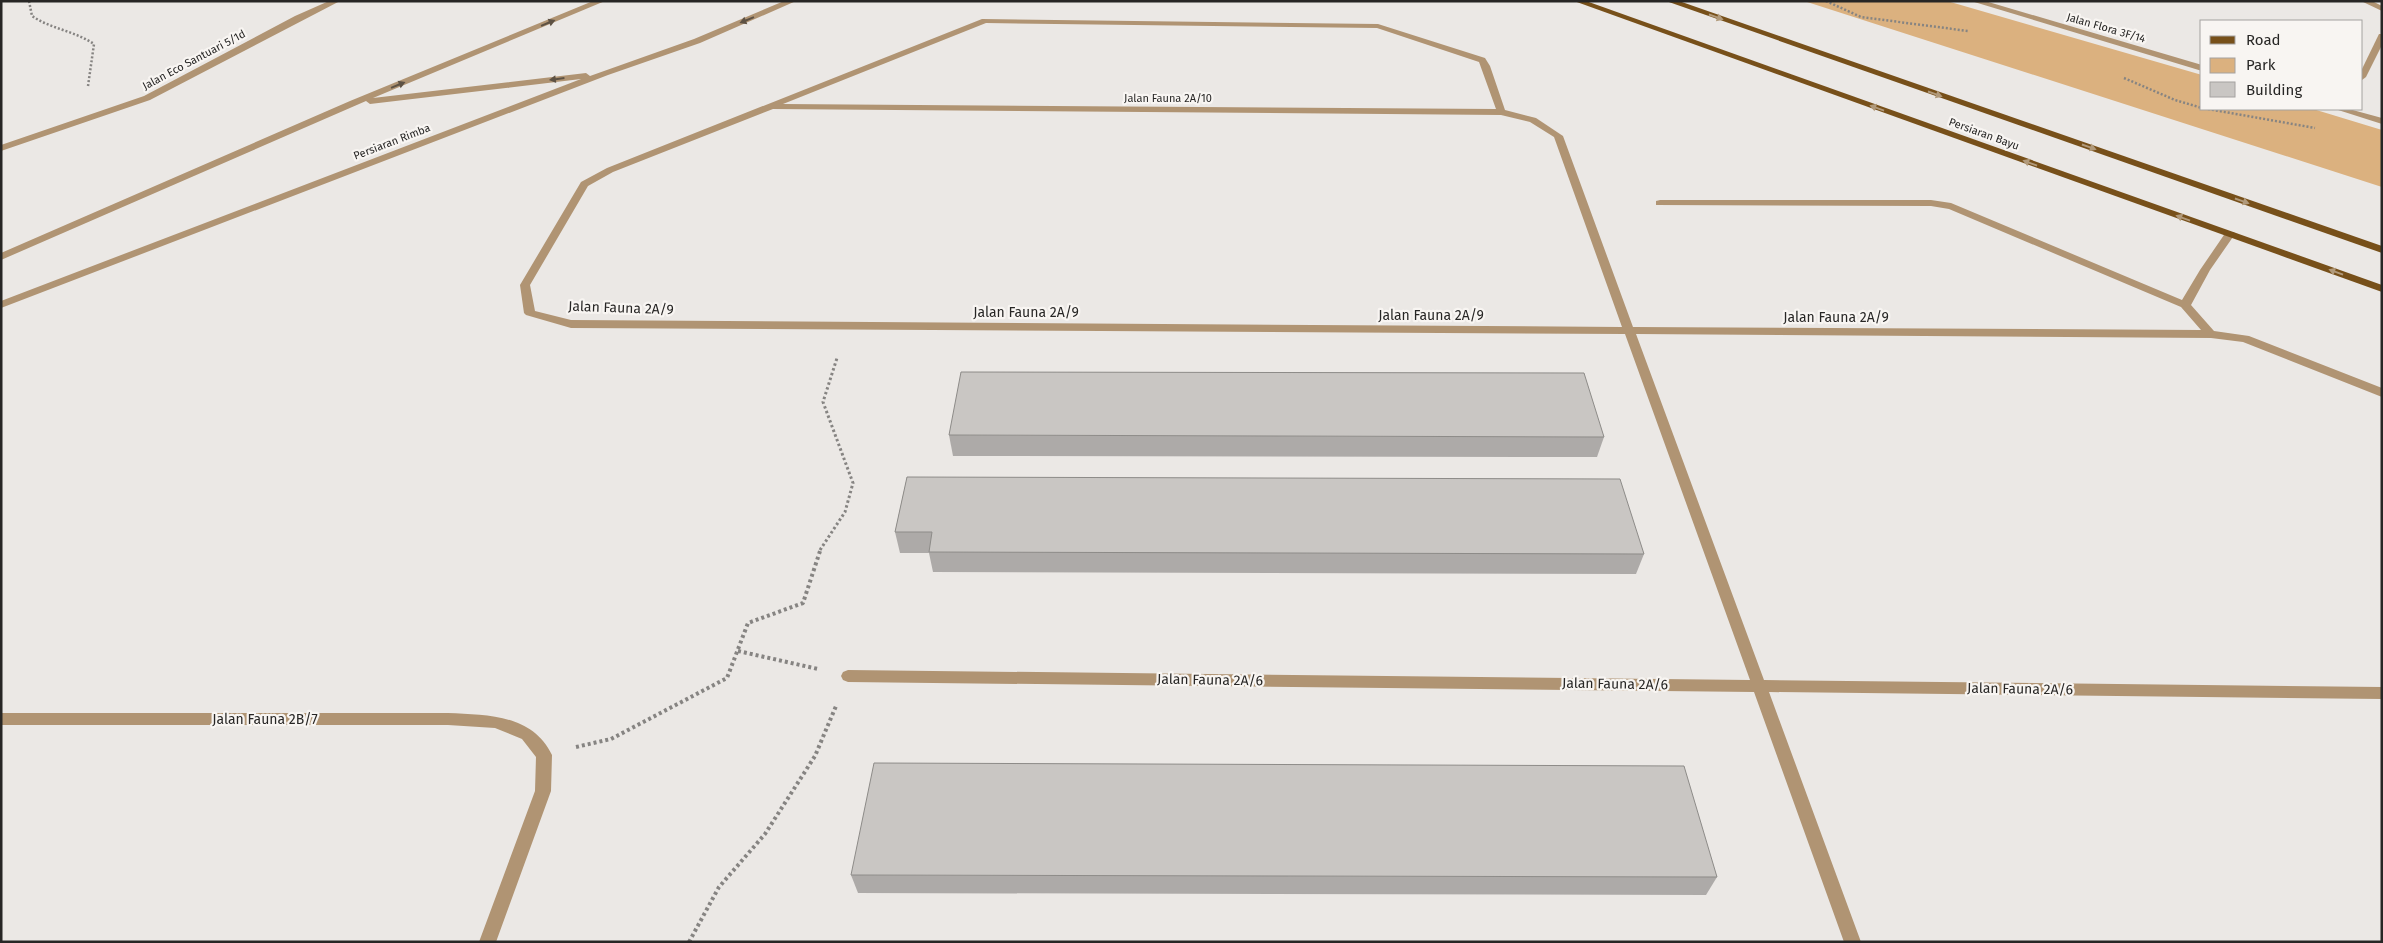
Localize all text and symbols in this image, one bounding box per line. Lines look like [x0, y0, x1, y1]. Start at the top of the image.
street label: Jalan Flora 3F/14 [2065, 11, 2147, 46]
one-way arrow [1709, 13, 1724, 21]
one-way arrow [739, 16, 754, 24]
one-way arrow [541, 18, 555, 26]
legend [2200, 20, 2363, 110]
street label: Jalan Eco Santuari 5/1d [140, 27, 248, 93]
text: Road [2246, 31, 2281, 49]
text: Park [2246, 56, 2276, 74]
one-way arrow [549, 75, 565, 83]
one-way arrow [391, 80, 405, 88]
text: Building [2246, 81, 2302, 99]
one-way arrow [1928, 91, 1943, 98]
street label: Jalan Fauna 2A/10 [1124, 92, 1212, 105]
one-way arrow [1869, 104, 1884, 112]
street label: Persiaran Bayu [1947, 115, 2021, 153]
street label: Persiaran Rimba [352, 121, 432, 163]
one-way arrow [2081, 144, 2096, 152]
one-way arrow [2022, 159, 2037, 167]
one-way arrow [2235, 197, 2250, 205]
one-way arrow [2175, 214, 2190, 222]
one-way arrow [2328, 268, 2343, 276]
street label: Jalan Fauna 2A/9 [568, 298, 674, 318]
street label: Jalan Fauna 2A/9 [973, 304, 1079, 321]
street label: Jalan Fauna 2A/9 [1378, 307, 1484, 324]
street label: Jalan Fauna 2A/9 [1783, 309, 1889, 326]
street label: Jalan Fauna 2A/6 [1157, 671, 1263, 689]
street label: Jalan Fauna 2A/6 [1562, 675, 1668, 693]
street label: Jalan Fauna 2A/6 [1967, 680, 2073, 698]
street label: Jalan Fauna 2B/7 [212, 711, 318, 728]

